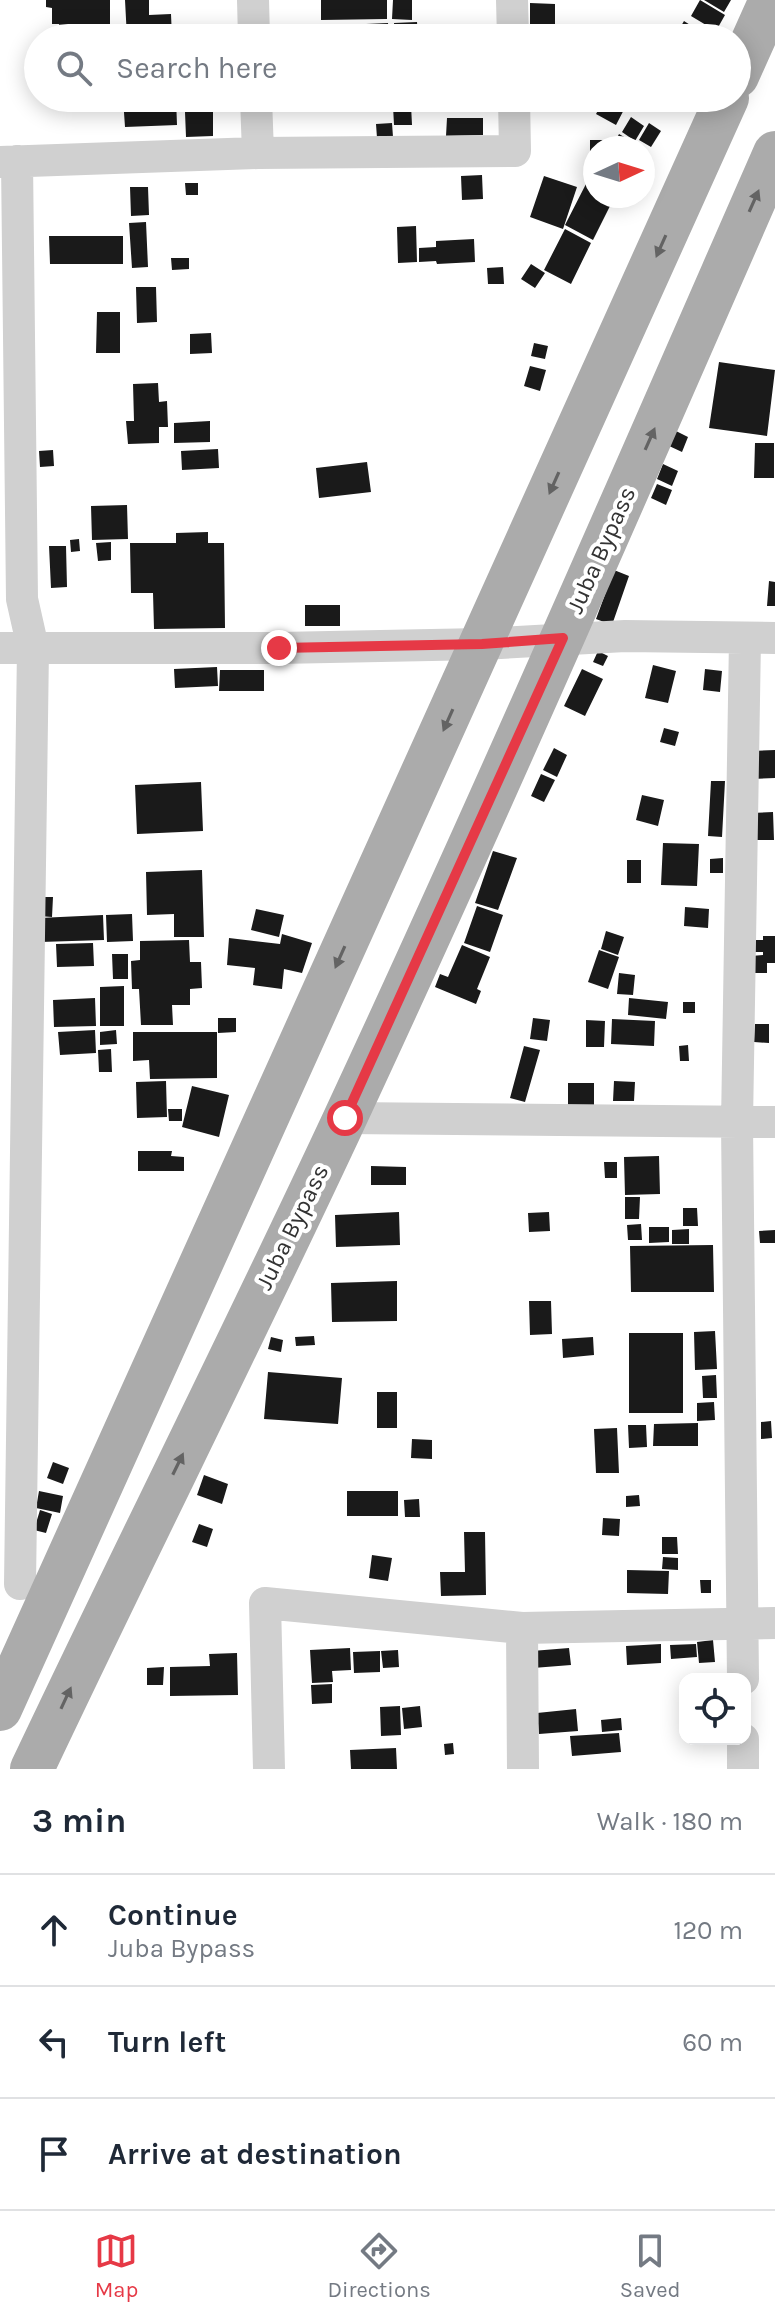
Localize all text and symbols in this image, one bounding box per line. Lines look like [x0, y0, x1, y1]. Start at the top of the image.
search box [24, 24, 751, 112]
icon: search [52, 46, 96, 90]
text: Search here [116, 50, 277, 86]
north arrow [583, 136, 655, 208]
one-way arrow [747, 189, 761, 213]
one-way arrow [654, 234, 668, 258]
one-way arrow [643, 428, 656, 451]
one-way arrow [548, 471, 561, 495]
street label: Juba Bypass [561, 482, 641, 618]
route end [261, 630, 297, 666]
one-way arrow [441, 708, 454, 732]
one-way arrow [333, 945, 347, 969]
route start [327, 1100, 363, 1136]
street label: Juba Bypass [250, 1160, 334, 1294]
one-way arrow [171, 1452, 184, 1475]
map controls [679, 1673, 751, 1745]
button: locate [679, 1673, 751, 1745]
one-way arrow [59, 1687, 72, 1710]
text: 3 min [32, 1801, 126, 1841]
text: Walk · 180 m [597, 1806, 743, 1837]
text: Continue [108, 1897, 238, 1933]
icon: ahead [32, 1908, 76, 1952]
text: 120 m [673, 1915, 743, 1946]
text: Juba Bypass [108, 1933, 255, 1964]
icon: left [32, 2020, 76, 2064]
text: Turn left [108, 2024, 226, 2060]
text: 60 m [682, 2027, 743, 2058]
icon: arrive [32, 2132, 76, 2176]
text: Arrive at destination [108, 2136, 402, 2172]
tab: Map [94, 2229, 138, 2303]
tab: Directions [327, 2229, 431, 2303]
tab: Saved [620, 2229, 681, 2303]

